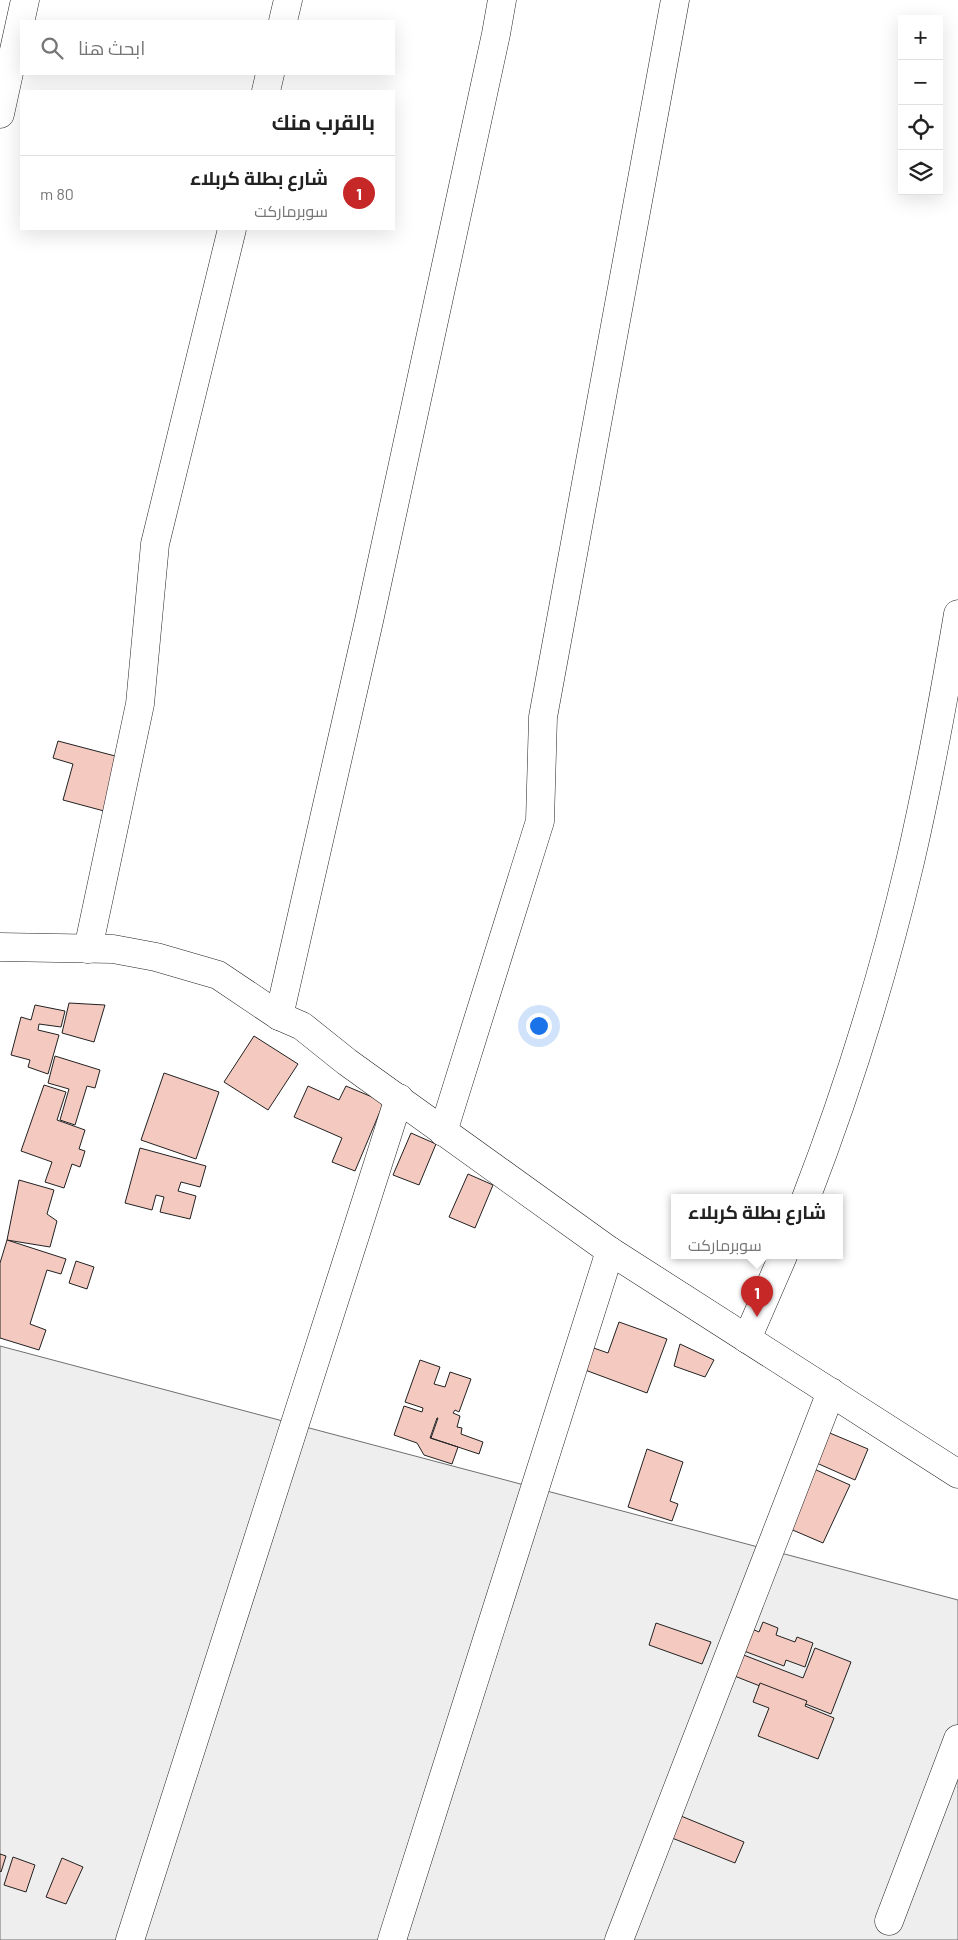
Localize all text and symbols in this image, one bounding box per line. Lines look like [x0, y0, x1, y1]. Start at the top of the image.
map controls [898, 15, 943, 195]
button: + [898, 15, 943, 60]
search box [20, 20, 395, 75]
icon: search [38, 34, 66, 62]
text: ابحث هنا [78, 36, 145, 59]
button: − [898, 60, 943, 105]
button: locate [898, 105, 943, 150]
text: بالقرب منك [272, 109, 375, 134]
button: layers [898, 150, 943, 195]
text: شارع بطلة كربلاء [190, 166, 328, 189]
text: 80 m [40, 184, 74, 203]
text: 1 [356, 184, 362, 203]
text: سوبرماركت [254, 201, 328, 220]
your location [526, 1013, 552, 1039]
popup [671, 1194, 843, 1259]
text: شارع بطلة كربلاء [688, 1200, 826, 1223]
text: سوبرماركت [688, 1235, 762, 1254]
pin: 1 [741, 1276, 773, 1317]

